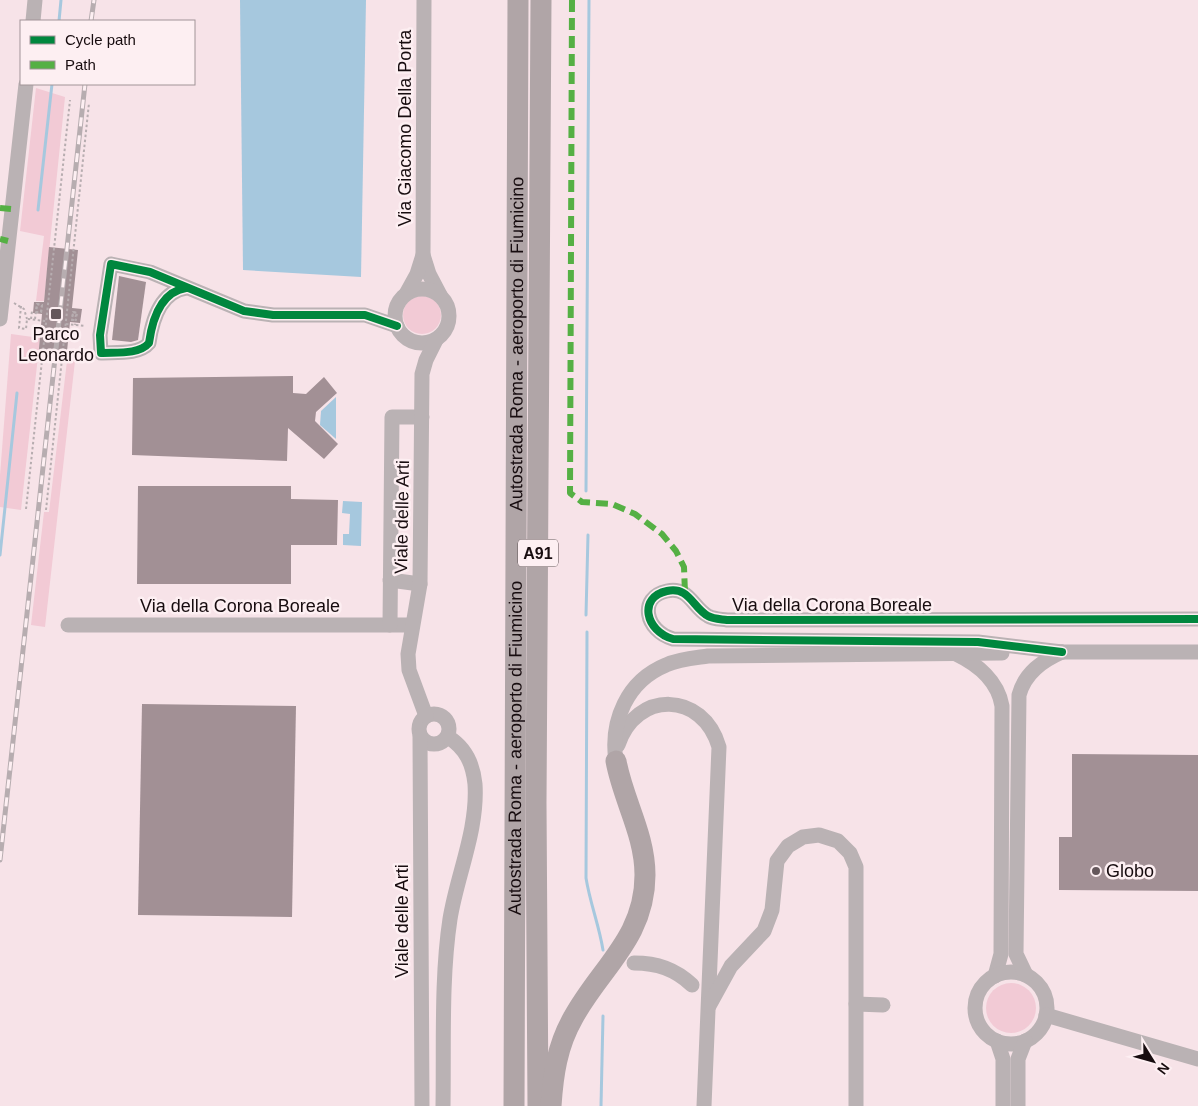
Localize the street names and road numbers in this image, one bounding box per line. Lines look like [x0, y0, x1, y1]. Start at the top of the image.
street label: Via Giacomo Della Porta [395, 29, 415, 226]
street label: Autostrada Roma - aeroporto di Fiumicino [506, 177, 527, 511]
street label: Viale delle Arti [391, 460, 413, 574]
road number: A91 [518, 540, 558, 566]
street label: Autostrada Roma - aeroporto di Fiumicino [505, 581, 526, 915]
street label: Via della Corona Boreale [732, 595, 932, 615]
street label: Via della Corona Boreale [140, 596, 340, 616]
street label: Viale delle Arti [392, 864, 412, 978]

